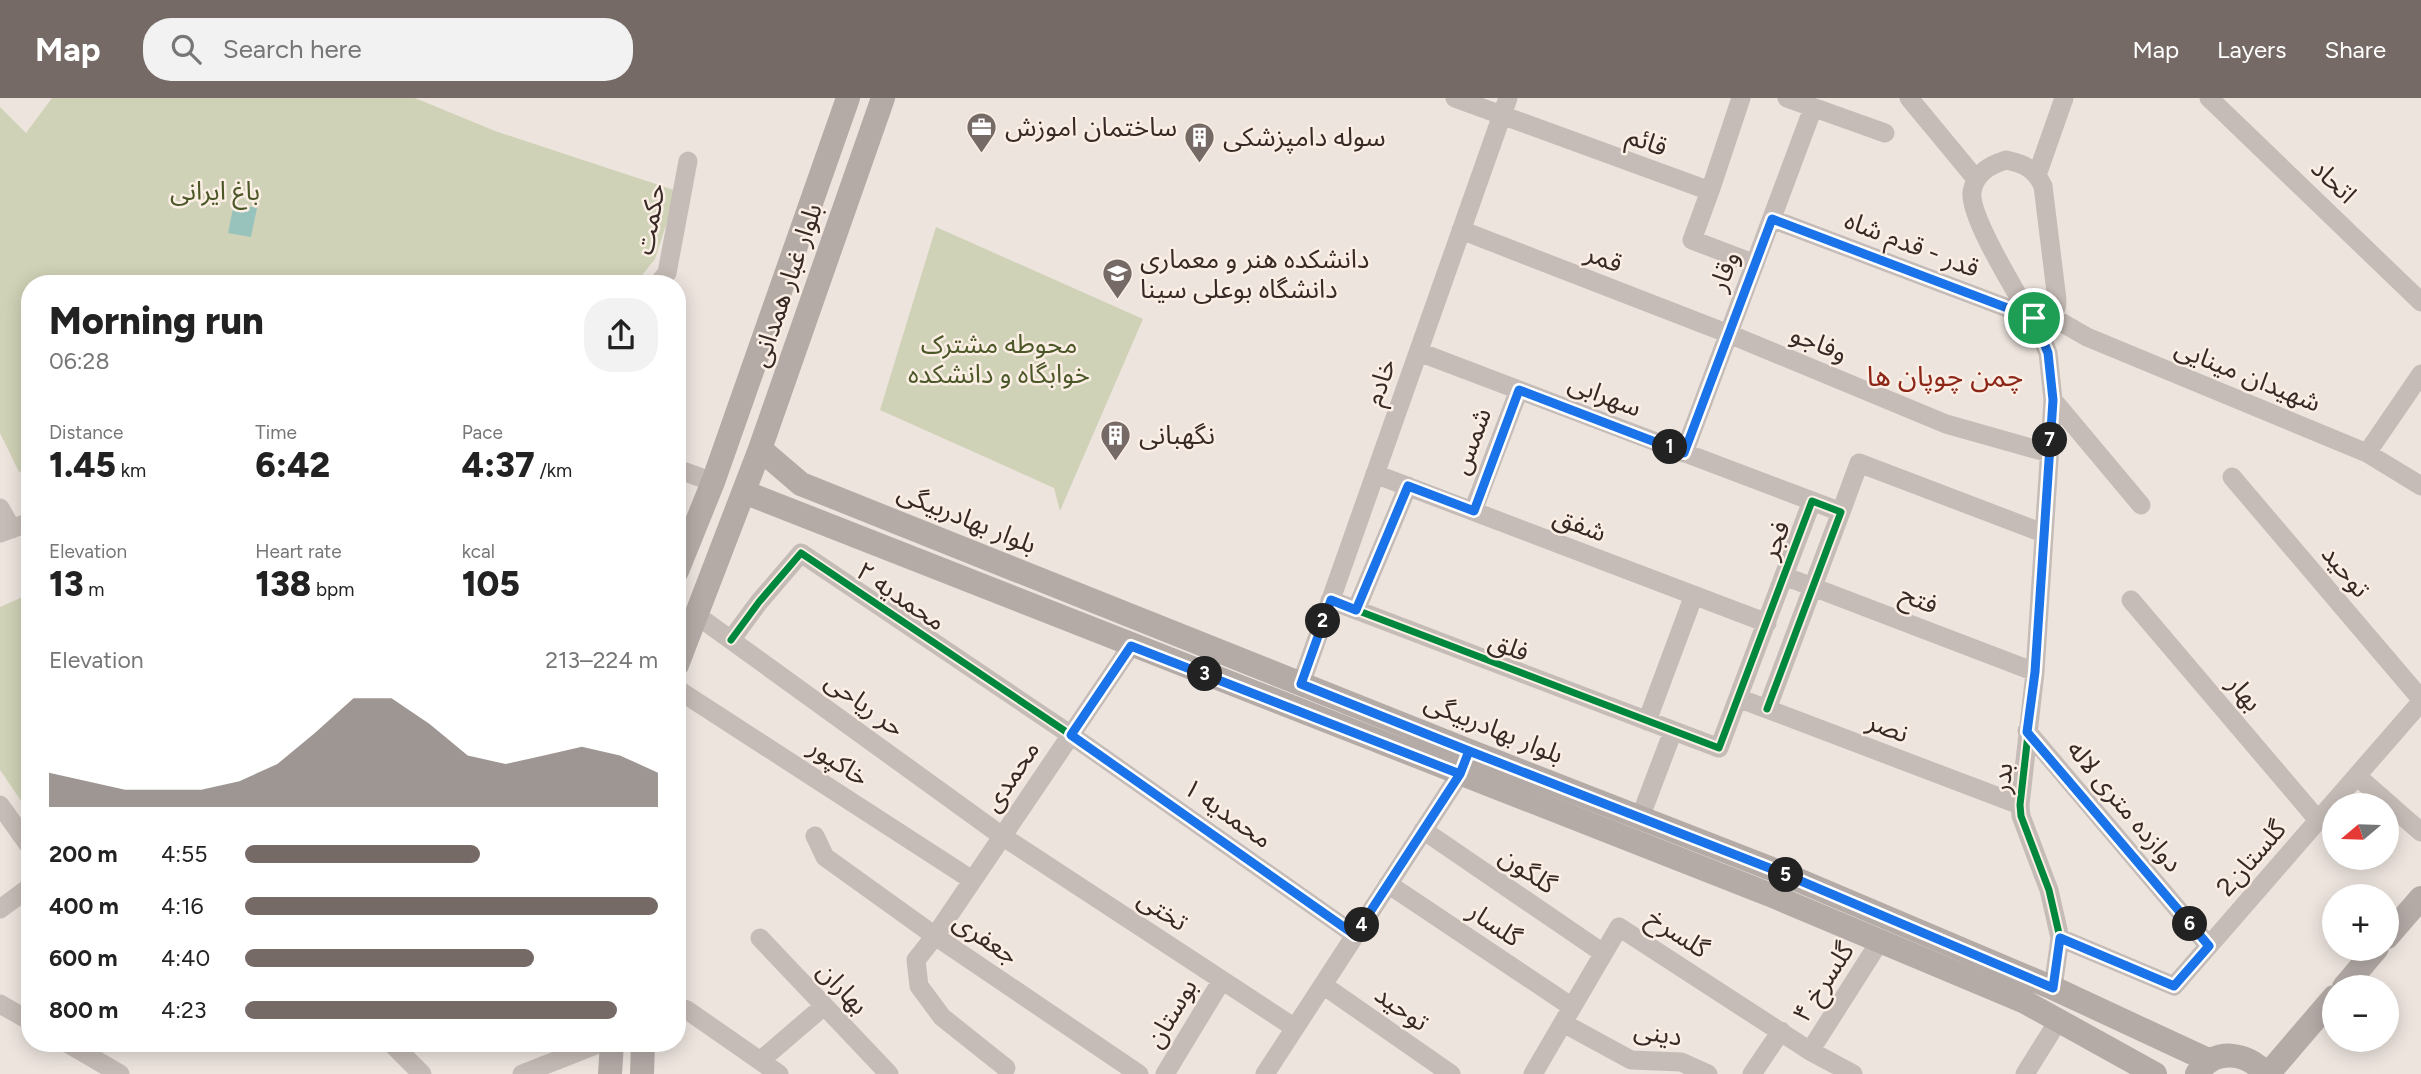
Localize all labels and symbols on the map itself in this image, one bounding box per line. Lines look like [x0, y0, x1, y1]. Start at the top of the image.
office icon: ساختمان اموزش [965, 110, 999, 154]
place label: ساختمان اموزش [1005, 111, 1177, 143]
street label: قائم [1621, 119, 1672, 167]
building icon: سوله دامپزشکی [1183, 120, 1217, 164]
place label: سوله دامپزشکی [1223, 121, 1386, 154]
street label: اتحاد [2305, 152, 2363, 210]
park label: باغ ایرانی [170, 175, 260, 210]
street label: حکمت [628, 181, 672, 257]
street label: بلوار غبار همدانی [743, 199, 829, 371]
street label: قدر - قدم شاه [1839, 204, 1984, 288]
street label: قمر [1580, 236, 1627, 280]
place label: دانشکده هنر و معماری دانشگاه بوعلی سینا [1140, 243, 1369, 305]
street label: وقار [1701, 246, 1746, 297]
school or university icon: دانشکده هنر و معماری دانشگاه بوعلی سینا [1100, 257, 1134, 301]
pin [2004, 288, 2064, 348]
street label: وفاجو [1786, 317, 1852, 369]
park label: محوطه مشترک خوابگاه و دانشکده [908, 328, 1090, 390]
street label: شهیدان مینایی [2170, 331, 2326, 419]
street label: خادم [1357, 354, 1407, 411]
district label: چمن چوپان ها [1867, 359, 2023, 394]
street label: سهرابی [1564, 367, 1646, 423]
street label: شمس [1444, 403, 1498, 479]
building icon: نگهبانی [1099, 418, 1133, 462]
place label: نگهبانی [1139, 419, 1215, 451]
pin: 7 [2032, 422, 2068, 458]
pin: 1 [1652, 430, 1688, 464]
street label: بلوار بهادربیگی [893, 476, 1041, 560]
street label: شفق [1549, 499, 1611, 549]
street label: فجر [1753, 516, 1797, 565]
street label: توحید [2315, 538, 2377, 604]
street label: محمدیه ۲ [850, 555, 952, 637]
street label: فتح [1894, 577, 1943, 625]
pin: 2 [1306, 603, 1340, 638]
street label: فلق [1484, 624, 1534, 668]
pin: 3 [1188, 656, 1222, 692]
street label: حر ریاحی [819, 664, 911, 744]
street label: بهار [2220, 668, 2269, 718]
street label: بلوار بهادربیگی [1420, 686, 1568, 770]
street label: نصر [1862, 704, 1913, 749]
street label: خاکپور [801, 730, 875, 794]
street label: دوازده متری لاله [2060, 733, 2190, 879]
street label: محمدی [976, 734, 1046, 818]
street label: بدر [1985, 761, 2019, 796]
street label: محمدیه ۱ [1178, 771, 1278, 855]
north arrow [2322, 793, 2399, 870]
street label: گلستان2 [2209, 813, 2293, 903]
street label: گلگون [1493, 839, 1563, 901]
pin: 5 [1768, 858, 1803, 892]
street label: تختی [1132, 882, 1194, 938]
street label: گلسار [1461, 894, 1528, 954]
street label: گلسرخ [1639, 901, 1715, 967]
street label: جعفری [947, 905, 1025, 971]
pin: 6 [2172, 906, 2208, 942]
pin: 4 [1344, 908, 1380, 942]
street label: گلسرخ ۴ [1785, 936, 1863, 1030]
street label: بهاران [811, 955, 875, 1021]
street label: بوستان [1138, 973, 1204, 1053]
street label: توحید [1369, 978, 1435, 1038]
street label: دینی [1632, 1013, 1684, 1053]

